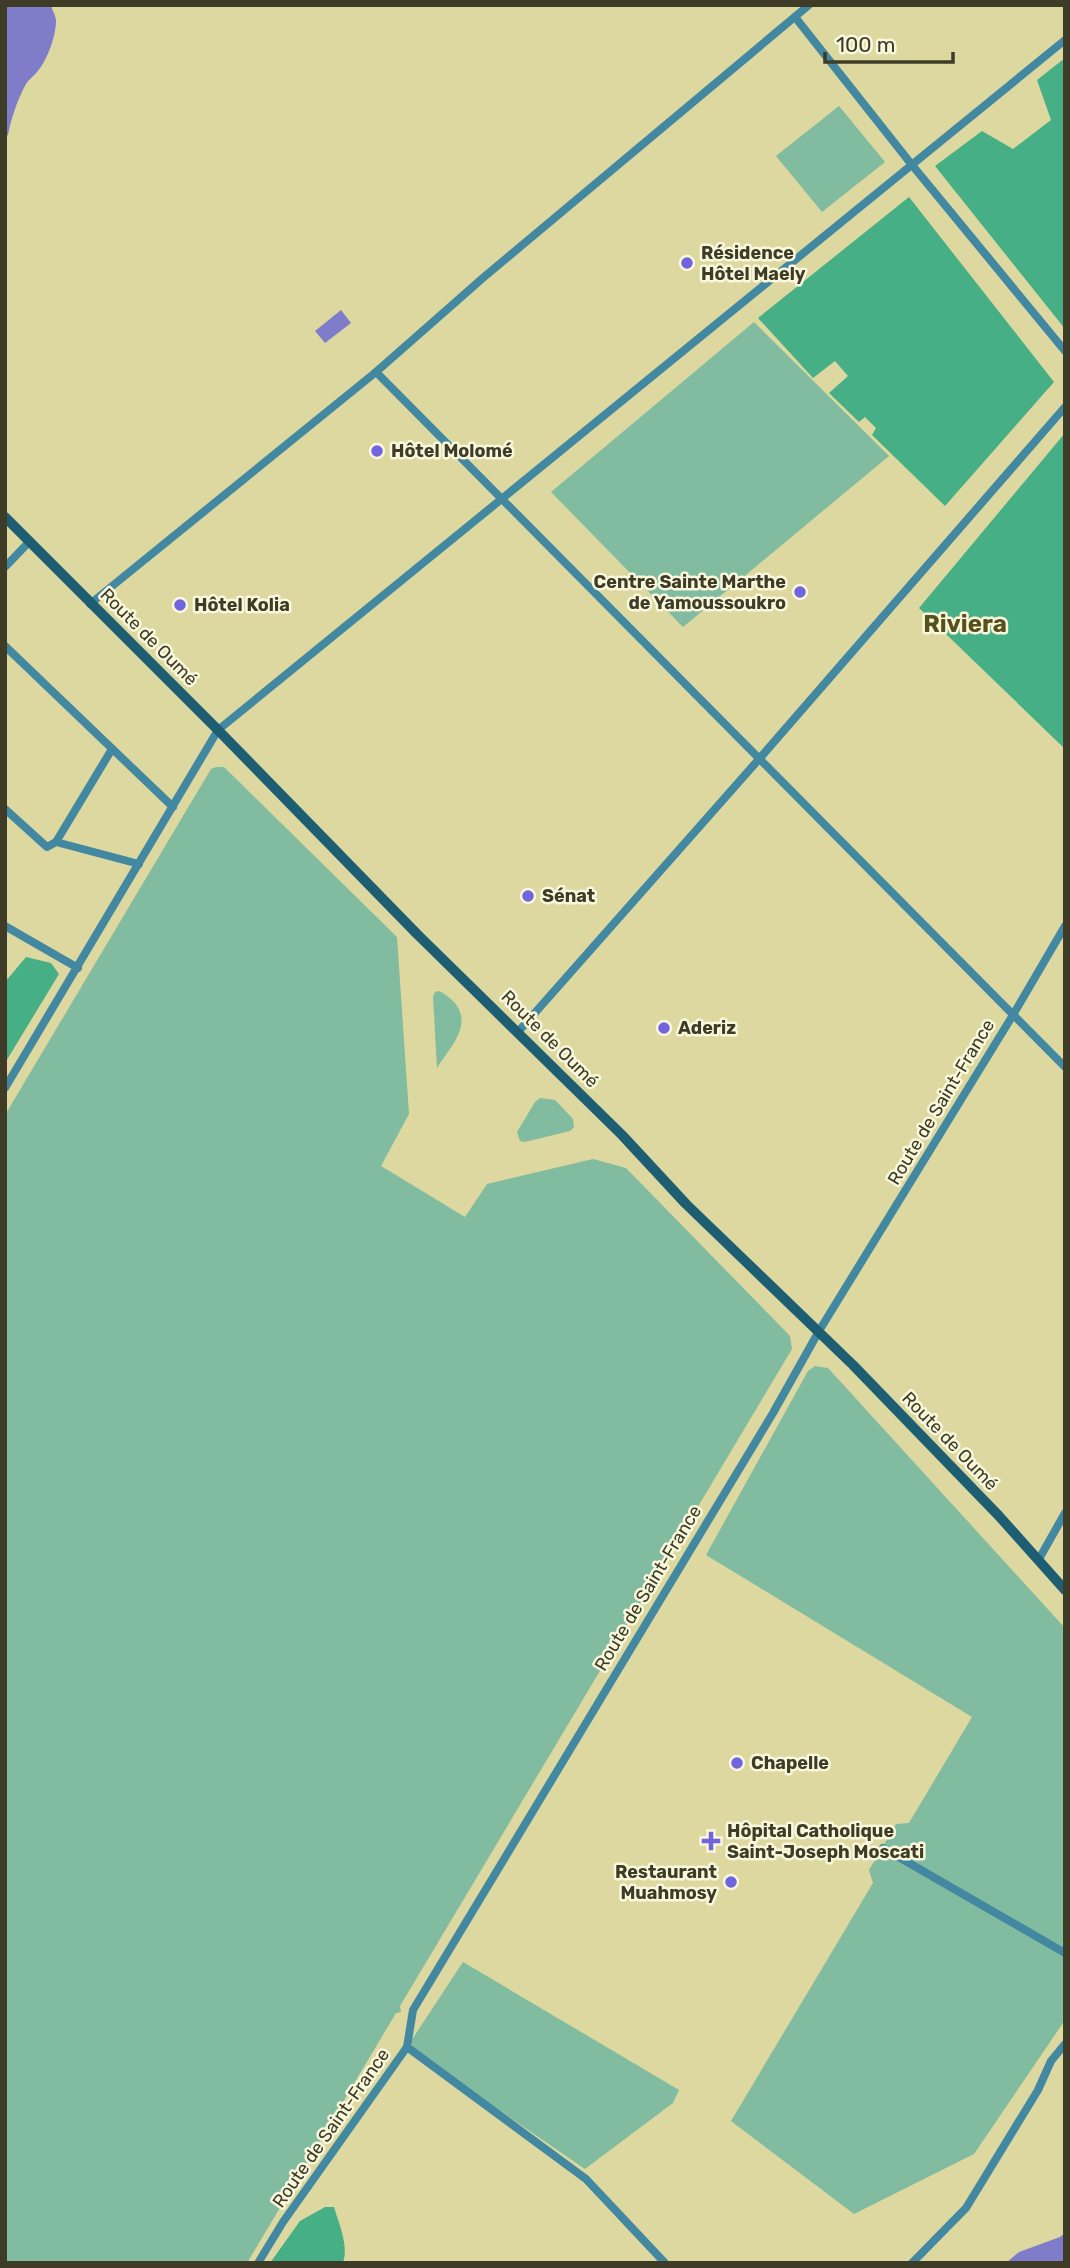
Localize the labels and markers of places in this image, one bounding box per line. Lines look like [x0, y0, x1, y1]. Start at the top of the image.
place label: Résidence Hôtel Maely [701, 242, 806, 285]
marker: Résidence Hôtel Maely [679, 255, 695, 271]
place label: Hôtel Molomé [391, 440, 513, 462]
marker: Hôtel Molomé [369, 443, 385, 459]
place label: Centre Sainte Marthe de Yamoussoukro [594, 571, 786, 614]
marker: Centre Sainte Marthe de Yamoussoukro [792, 584, 808, 600]
place label: Hôtel Kolia [194, 594, 290, 616]
marker: Hôtel Kolia [172, 597, 188, 613]
place label: Sénat [542, 885, 595, 907]
marker: Sénat [520, 888, 536, 904]
place label: Aderiz [678, 1017, 736, 1039]
marker: Aderiz [656, 1020, 672, 1036]
place label: Chapelle [751, 1752, 829, 1774]
marker: Chapelle [729, 1755, 745, 1771]
place label: Hôpital Catholique Saint-Joseph Moscati [727, 1820, 924, 1863]
marker: Hôpital Catholique Saint-Joseph Moscati [701, 1831, 721, 1851]
place label: Restaurant Muahmosy [615, 1861, 717, 1904]
marker: Restaurant Muahmosy [723, 1874, 739, 1890]

